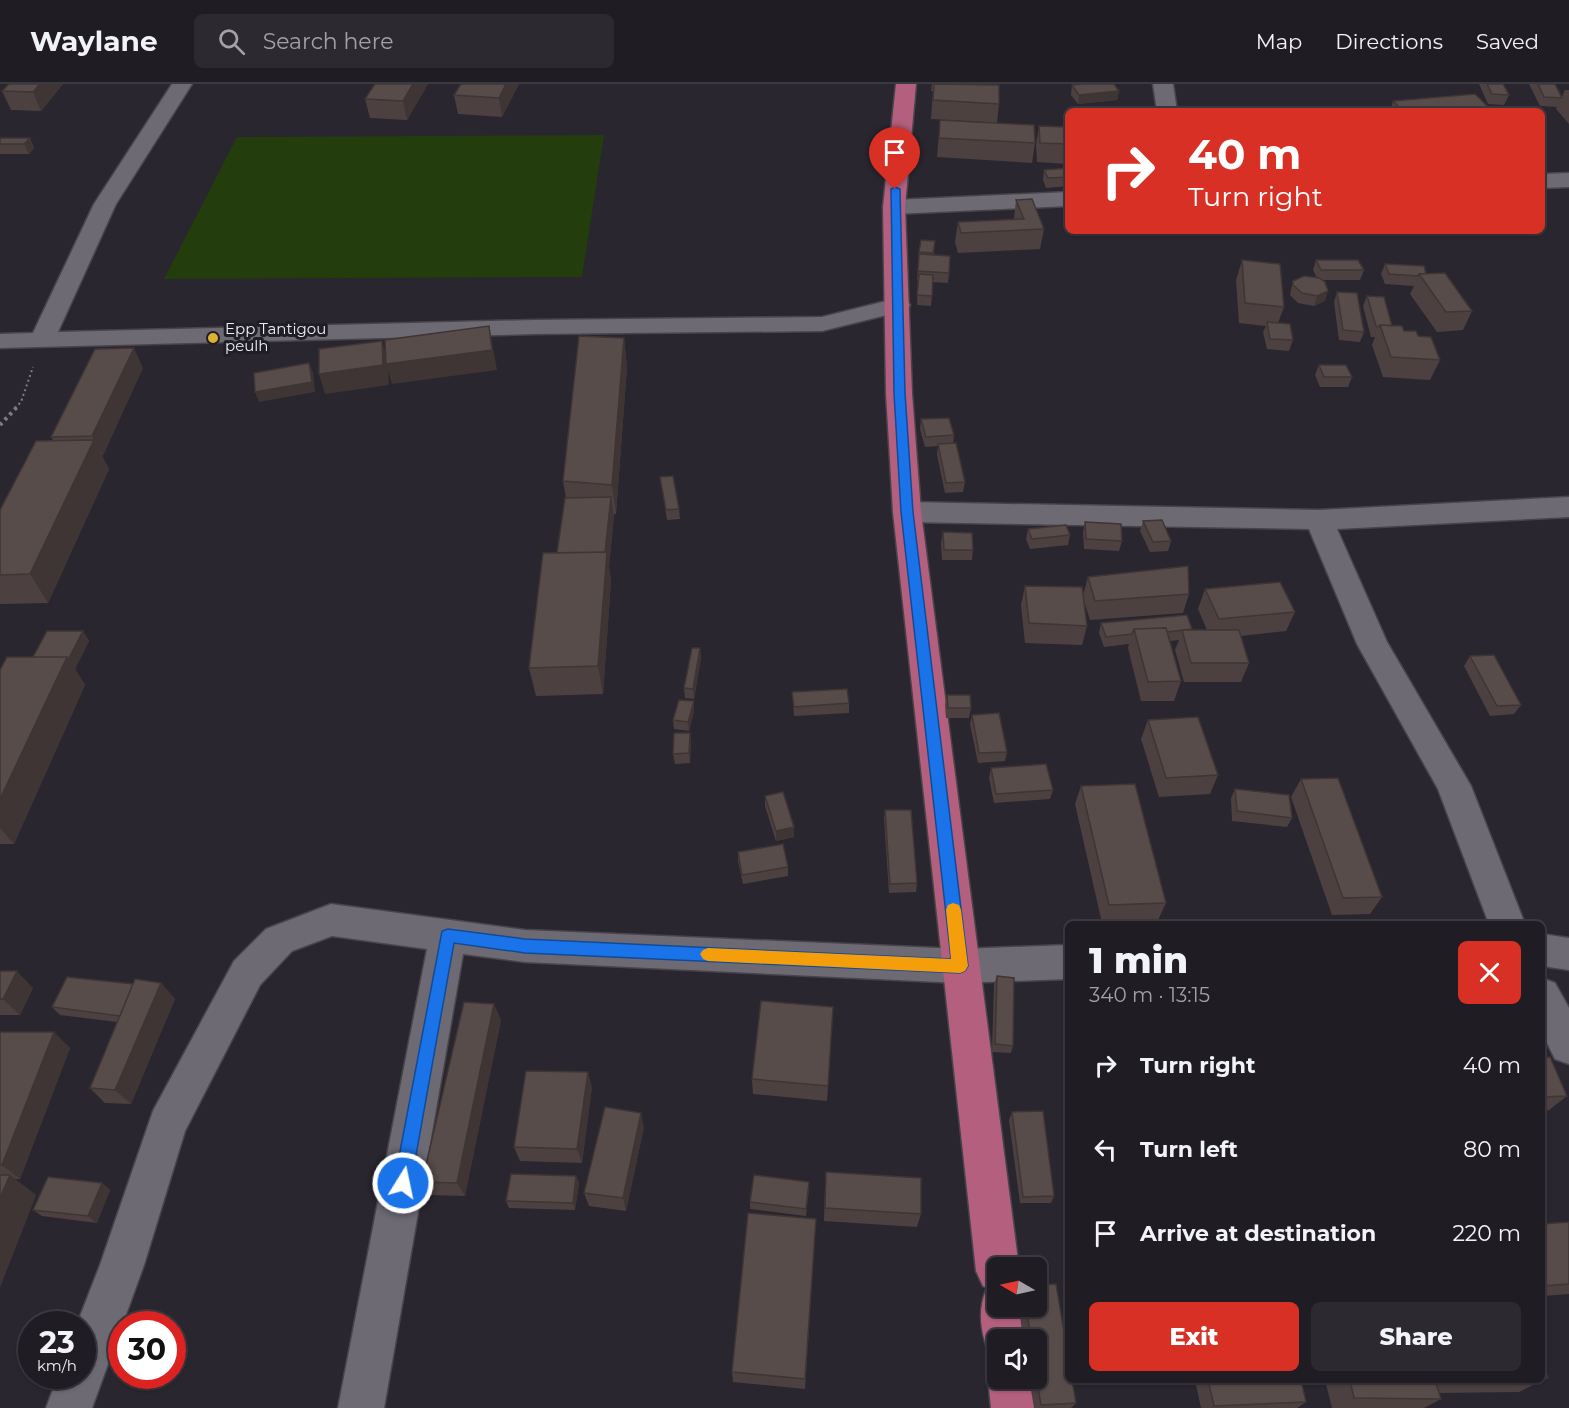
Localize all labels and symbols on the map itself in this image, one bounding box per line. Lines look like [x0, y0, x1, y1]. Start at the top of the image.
pin [869, 127, 920, 189]
place label: Epp Tantigou peulh [225, 319, 326, 355]
marker: Epp Tantigou peulh [206, 331, 220, 345]
position arrow [371, 1151, 435, 1215]
north arrow [987, 1257, 1047, 1317]
speed limit sign: 30 [108, 1311, 186, 1389]

